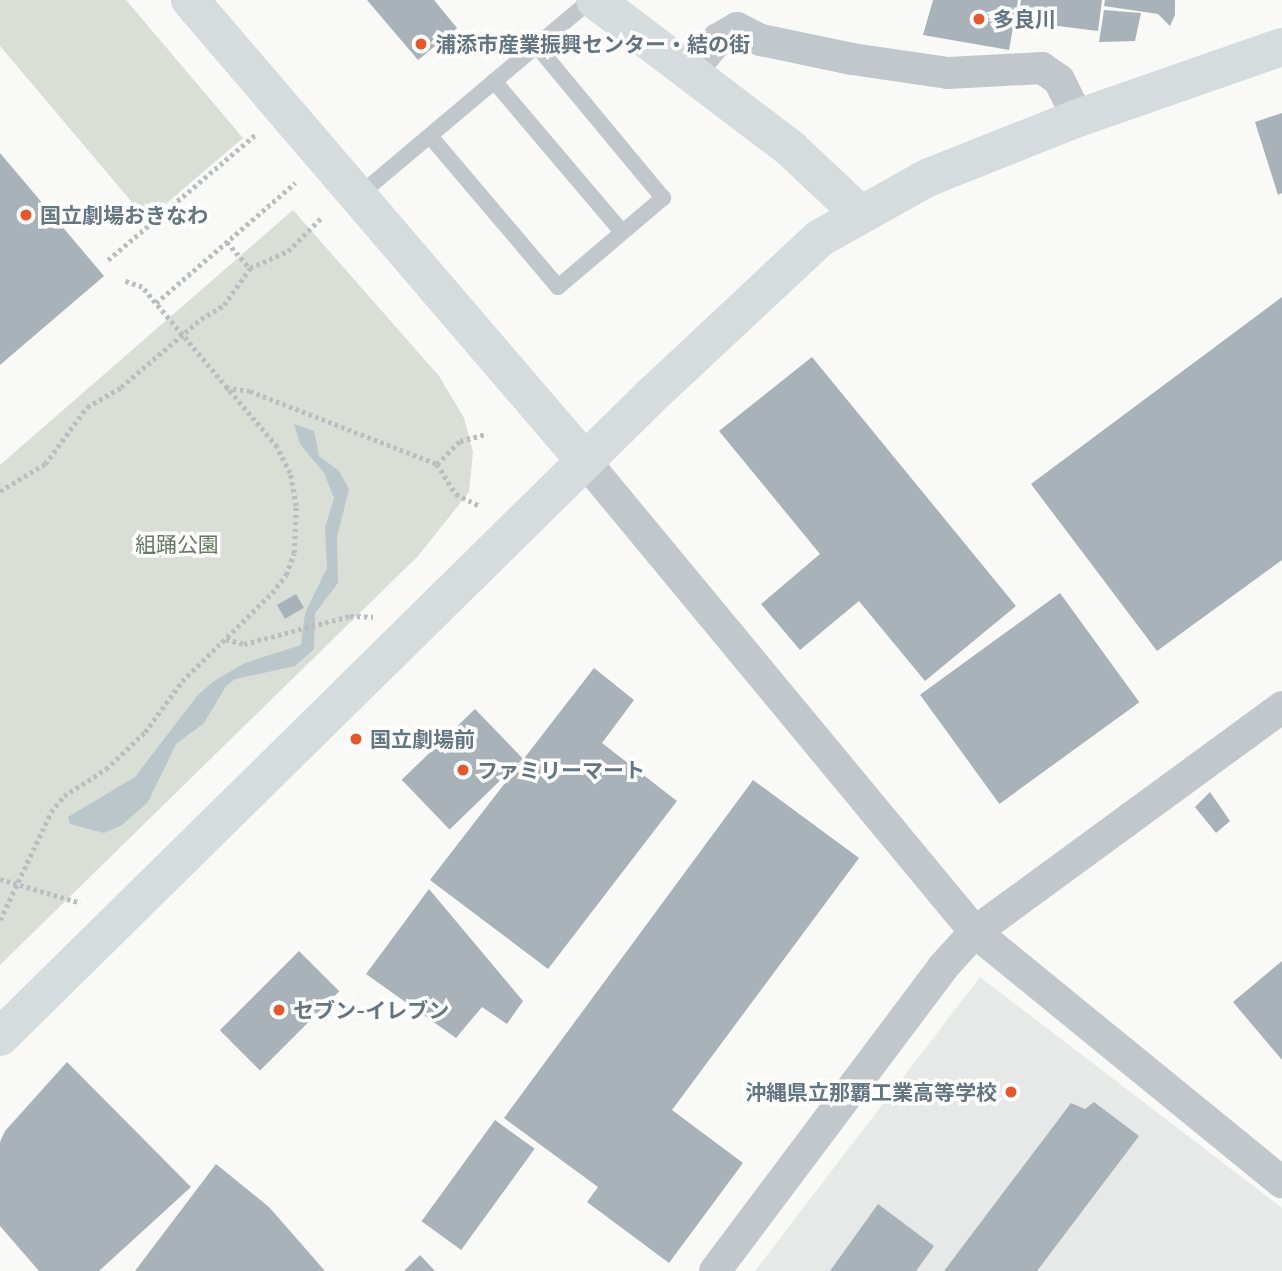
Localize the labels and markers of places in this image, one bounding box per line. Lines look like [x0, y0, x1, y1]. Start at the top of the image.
place label: 多良川 [993, 6, 1056, 32]
marker: 多良川 [971, 11, 987, 27]
place label: 浦添市産業振興センター・結の街 [435, 31, 750, 57]
marker: 浦添市産業振興センター・結の街 [413, 36, 429, 52]
place label: 国立劇場おきなわ [40, 202, 208, 228]
marker: 国立劇場おきなわ [18, 207, 34, 223]
place label: 国立劇場前 [370, 726, 475, 752]
marker: 国立劇場前 [348, 731, 364, 747]
place label: ファミリーマート [477, 757, 645, 783]
marker: ファミリーマート [455, 762, 471, 778]
place label: セブン-イレブン [293, 997, 449, 1023]
marker: セブン-イレブン [271, 1002, 287, 1018]
place label: 沖縄県立那覇工業高等学校 [745, 1079, 997, 1105]
marker: 沖縄県立那覇工業高等学校 [1003, 1084, 1019, 1100]

